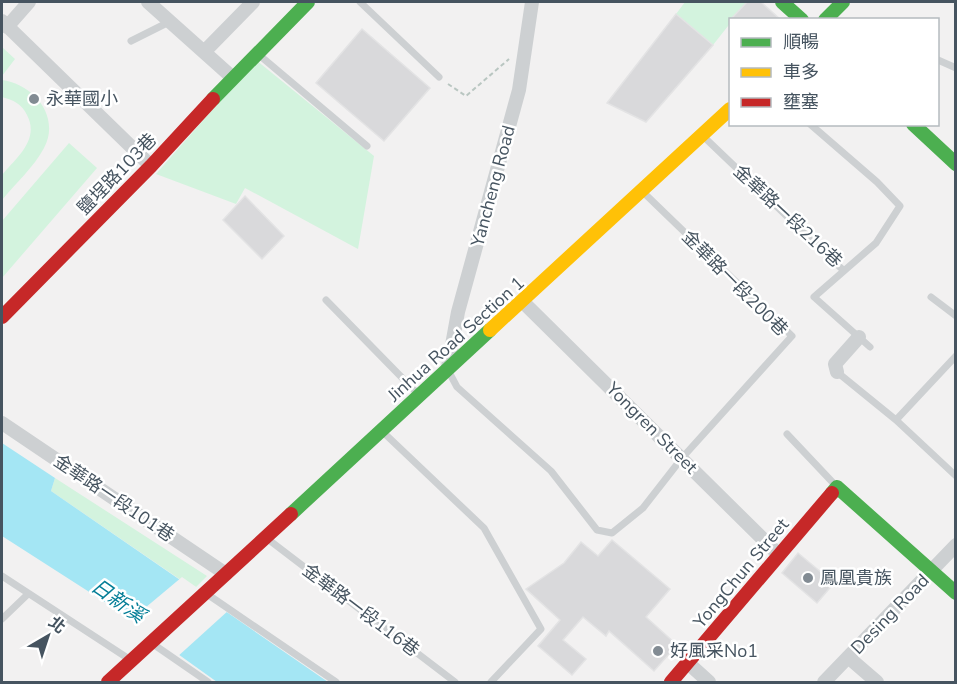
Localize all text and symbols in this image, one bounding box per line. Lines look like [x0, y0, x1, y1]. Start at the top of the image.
legend [729, 18, 939, 126]
text: 順暢 [783, 30, 819, 54]
text: 車多 [783, 60, 819, 84]
place label: 永華國小 [46, 87, 118, 111]
text: 壅塞 [783, 90, 819, 114]
marker: 永華國小 [27, 92, 41, 106]
street label: Yancheng Road [465, 123, 521, 250]
street label: 鹽埕路103巷 [72, 128, 162, 220]
street label: 金華路一段216巷 [728, 159, 848, 273]
street label: 金華路一段200巷 [677, 225, 793, 341]
street label: Jinhua Road Section 1 [382, 271, 530, 408]
street label: Yongren Street [600, 376, 703, 479]
street label: 金華路一段101巷 [49, 449, 179, 547]
street label: YongChun Street [687, 512, 795, 634]
street label: 金華路一段116巷 [298, 558, 424, 662]
place label: 鳳凰貴族 [820, 566, 892, 590]
street label: Desing Road [846, 569, 934, 659]
marker: 鳳凰貴族 [801, 571, 815, 585]
water label: 日新溪 [86, 573, 153, 631]
north arrow [18, 606, 78, 666]
text: 北 [44, 612, 70, 639]
place label: 好風采No1 [670, 639, 758, 663]
marker: 好風采No1 [651, 644, 665, 658]

